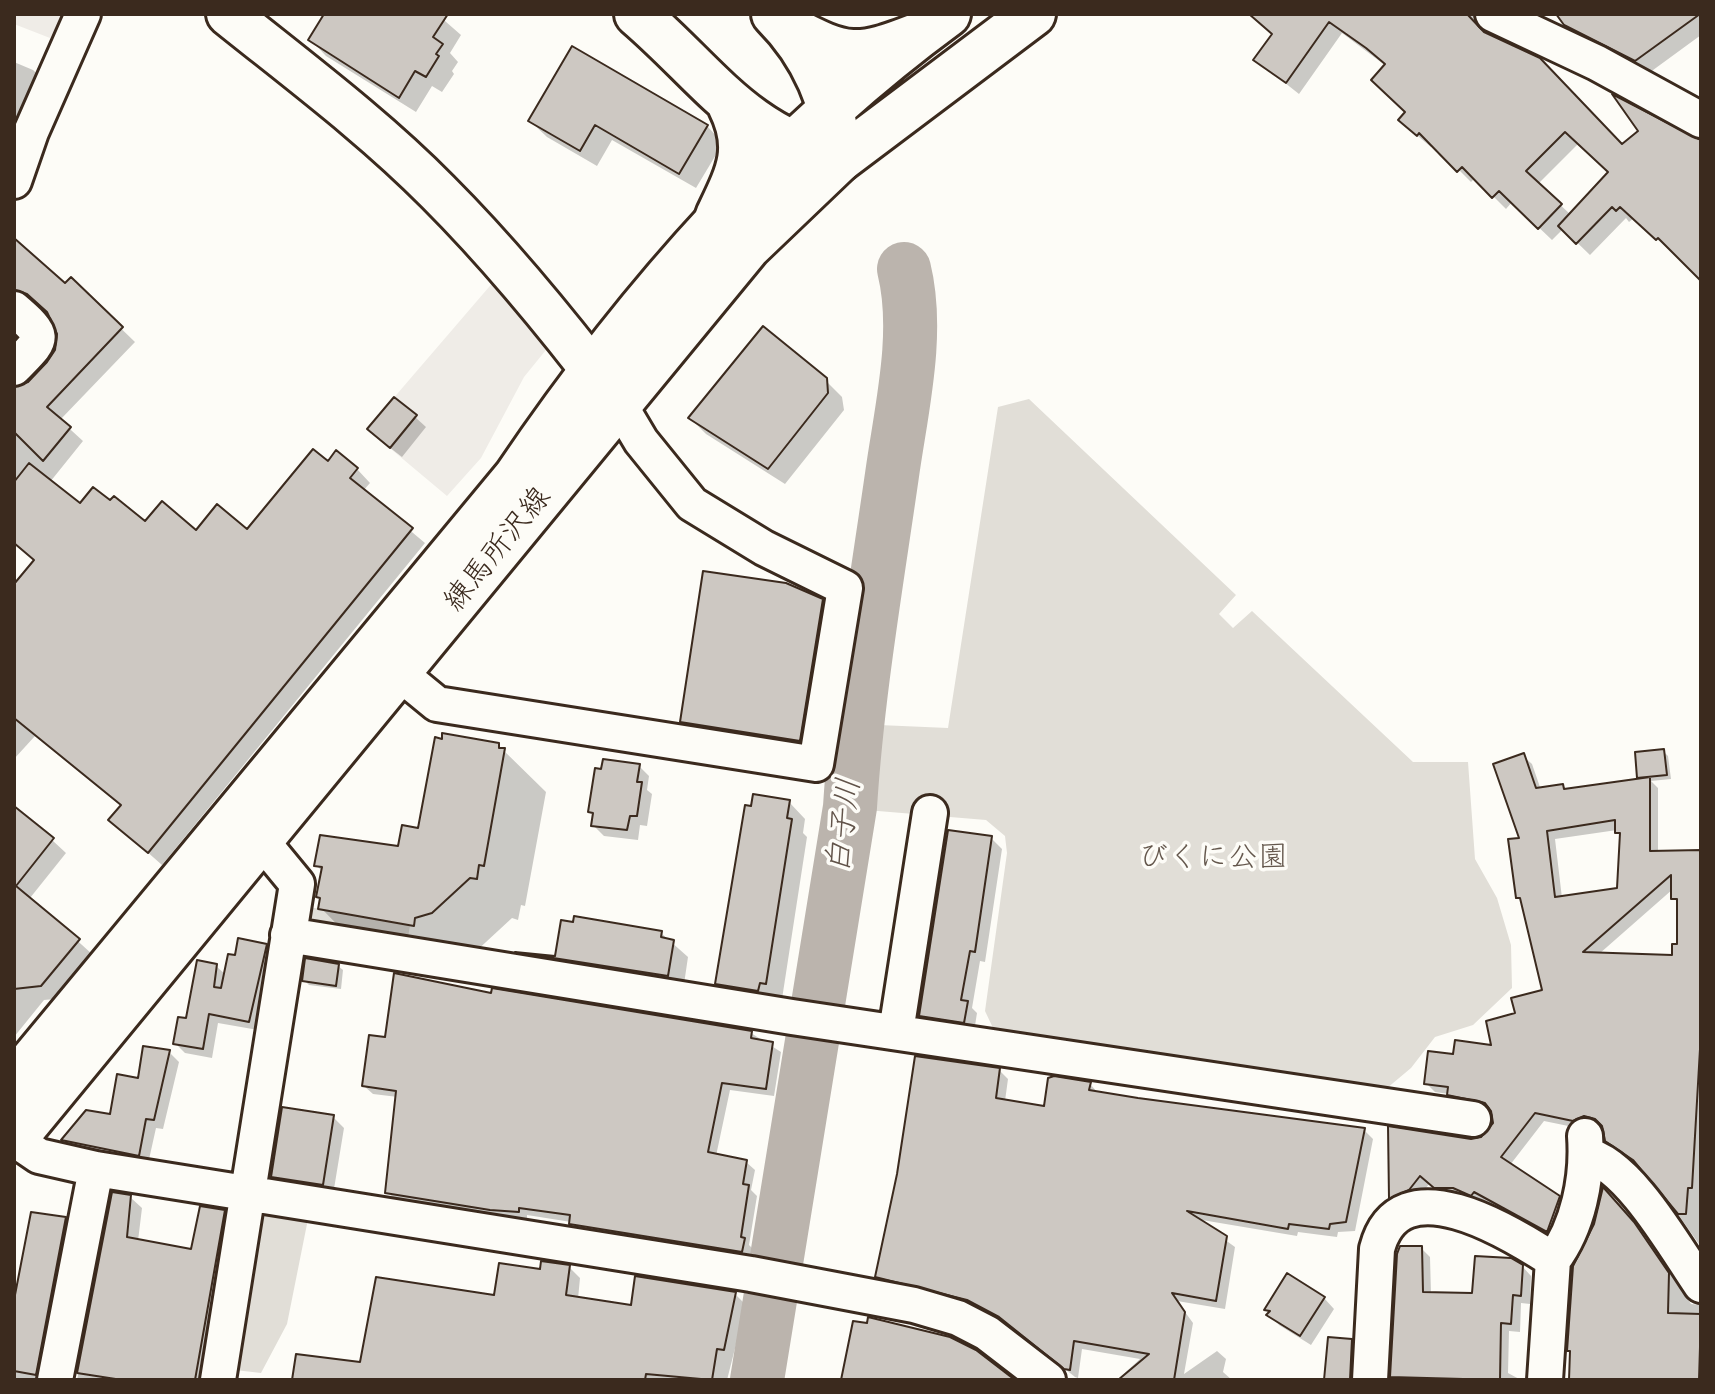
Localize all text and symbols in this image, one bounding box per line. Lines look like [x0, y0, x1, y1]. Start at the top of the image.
street label: 練馬所沢線 [437, 480, 559, 620]
water label: 白子川 [820, 776, 870, 876]
park label: びくに公園 [1138, 840, 1288, 876]

